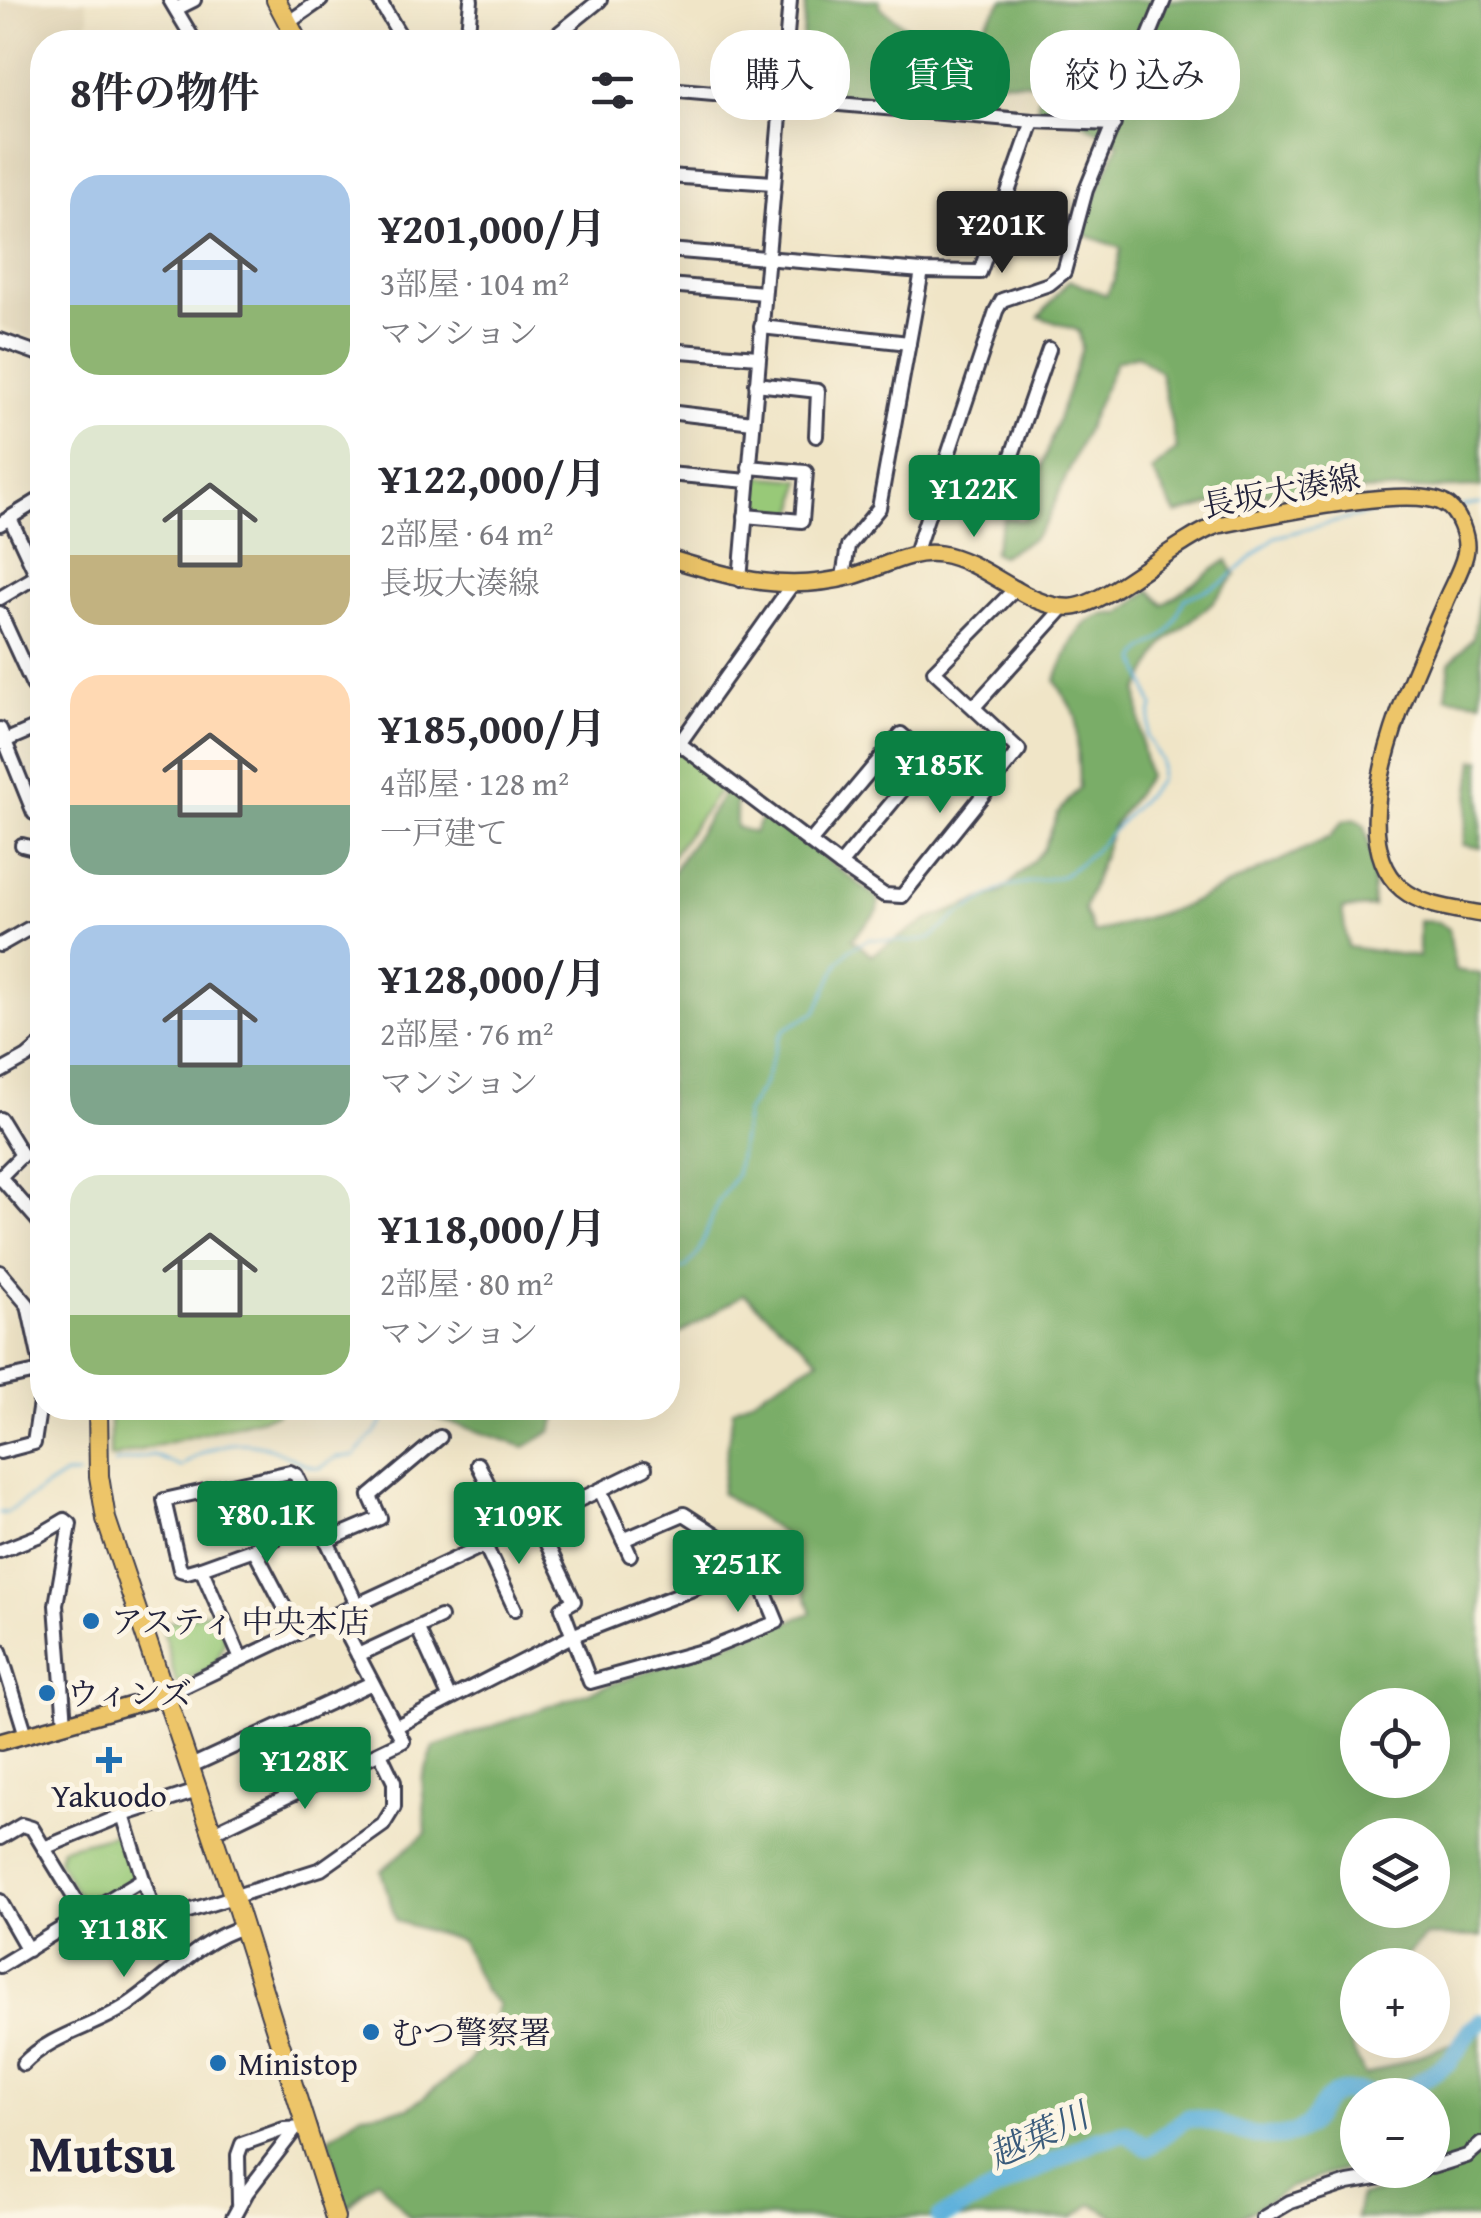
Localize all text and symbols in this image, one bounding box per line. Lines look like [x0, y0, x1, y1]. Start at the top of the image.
chip: 購入 [710, 30, 850, 120]
chip: 賃貸 [870, 30, 1010, 120]
chip: 絞り込み [1030, 30, 1240, 120]
text: 8件の物件 [70, 61, 260, 122]
icon: filters [585, 63, 640, 118]
pin: ¥201K [932, 191, 1072, 276]
text: ¥201,000/月 [380, 197, 606, 258]
text: ¥201K [959, 200, 1045, 247]
icon: home [150, 215, 270, 335]
text: 3部屋 · 104 m² [380, 260, 569, 307]
text: マンション [380, 309, 539, 356]
text: ¥122,000/月 [380, 447, 606, 508]
street label: 長坂大湊線 [1198, 453, 1364, 529]
pin: ¥122K [904, 455, 1044, 540]
text: ¥122K [931, 464, 1017, 511]
icon: home [150, 465, 270, 585]
text: 2部屋 · 64 m² [380, 510, 554, 557]
text: 長坂大湊線 [380, 559, 540, 606]
text: ¥185,000/月 [380, 697, 606, 758]
icon: home [150, 715, 270, 835]
pin: ¥185K [870, 731, 1010, 816]
text: ¥185K [897, 740, 983, 787]
text: 4部屋 · 128 m² [380, 760, 569, 807]
text: 一戸建て [380, 809, 508, 856]
text: ¥128,000/月 [380, 947, 606, 1008]
icon: home [150, 965, 270, 1085]
text: 2部屋 · 76 m² [380, 1010, 554, 1057]
text: マンション [380, 1059, 539, 1106]
text: ¥118,000/月 [380, 1197, 606, 1258]
icon: home [150, 1215, 270, 1335]
text: 2部屋 · 80 m² [380, 1260, 554, 1307]
text: マンション [380, 1309, 539, 1356]
pin: ¥80.1K [186, 1481, 348, 1566]
pin: ¥109K [449, 1482, 589, 1567]
text: ¥80.1K [219, 1490, 315, 1537]
text: ¥109K [476, 1491, 562, 1538]
pin: ¥251K [668, 1530, 808, 1615]
text: ¥251K [695, 1539, 781, 1586]
place label: アスティ 中央本店 [111, 1598, 370, 1645]
marker: アスティ 中央本店 [80, 1610, 102, 1632]
place label: ウィンズ [67, 1670, 192, 1717]
marker: ウィンズ [36, 1682, 58, 1704]
map controls [1340, 1688, 1450, 2188]
button: locate [1340, 1688, 1450, 1798]
pin: ¥128K [235, 1727, 375, 1812]
text: ¥128K [262, 1736, 348, 1783]
marker: Yakuodo [98, 1749, 120, 1771]
place label: Yakuodo [51, 1772, 167, 1819]
button: layers [1340, 1818, 1450, 1928]
pin: ¥118K [54, 1895, 194, 1980]
text: ¥118K [81, 1904, 167, 1951]
button: + [1340, 1948, 1450, 2058]
place label: むつ警察署 [391, 2009, 551, 2056]
marker: むつ警察署 [360, 2021, 382, 2043]
place label: Ministop [238, 2040, 358, 2087]
marker: Ministop [207, 2052, 229, 2074]
button: − [1340, 2078, 1450, 2188]
water label: 越葉川 [980, 2088, 1100, 2180]
district label: Mutsu [29, 2115, 175, 2191]

